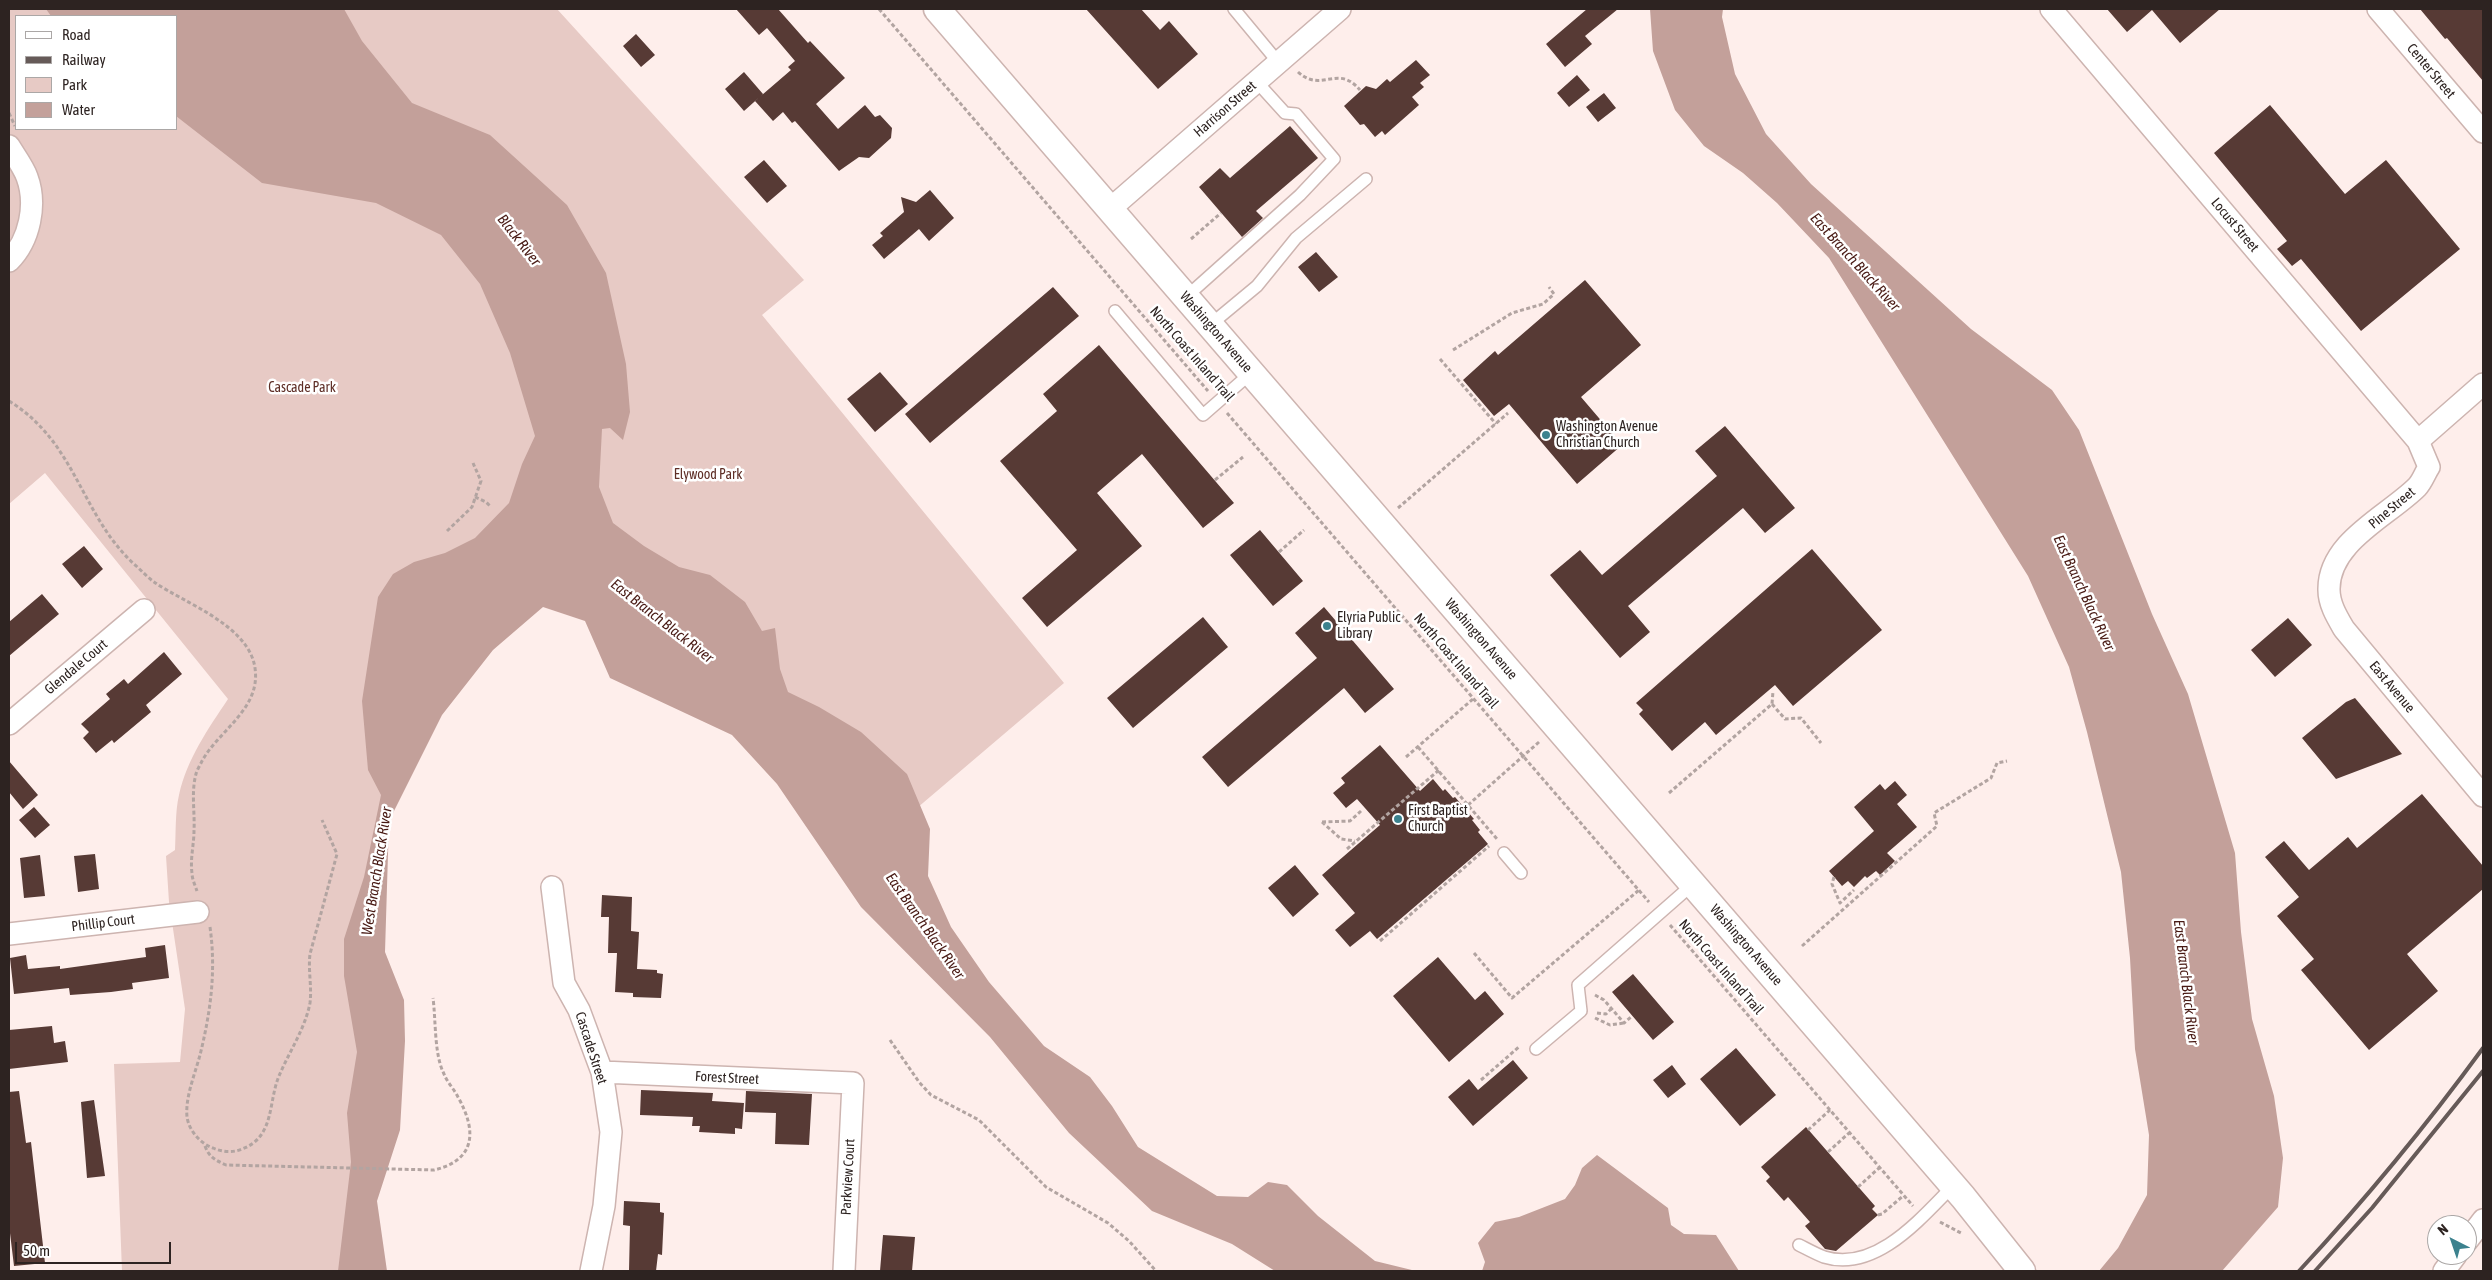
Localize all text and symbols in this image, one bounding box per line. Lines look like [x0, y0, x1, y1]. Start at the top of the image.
legend [15, 15, 178, 130]
text: Road [62, 26, 91, 43]
street label: Center Street [2403, 40, 2459, 102]
text: Railway [62, 51, 106, 68]
text: Park [62, 76, 87, 93]
street label: Harrison Street [1190, 77, 1260, 141]
text: Water [62, 101, 95, 118]
street label: Locust Street [2207, 194, 2263, 256]
water label: East Branch Black River [1806, 209, 1904, 315]
water label: Black River [493, 211, 545, 269]
street label: Washington Avenue [1176, 288, 1256, 376]
street label: North Coast Inland Trail [1146, 303, 1238, 405]
park label: Cascade Park [268, 380, 336, 396]
place label: Washington Avenue Christian Church [1556, 419, 1658, 452]
marker: Washington Avenue Christian Church [1540, 429, 1552, 441]
park label: Elywood Park [674, 467, 742, 483]
street label: Pine Street [2365, 484, 2419, 532]
water label: East Branch Black River [2049, 532, 2119, 654]
water label: East Branch Black River [607, 575, 717, 667]
street label: Washington Avenue [1441, 595, 1521, 683]
place label: Elyria Public Library [1337, 610, 1400, 642]
street label: North Coast Inland Trail [1410, 610, 1502, 712]
marker: Elyria Public Library [1321, 620, 1333, 632]
street label: Glendale Court [41, 636, 111, 698]
street label: East Avenue [2366, 658, 2418, 716]
place label: First Baptist Church [1408, 803, 1468, 836]
water label: West Branch Black River [358, 806, 396, 936]
marker: First Baptist Church [1392, 813, 1404, 825]
water label: East Branch Black River [882, 869, 968, 983]
street label: Washington Avenue [1706, 901, 1786, 989]
street label: Phillip Court [70, 911, 136, 935]
street label: North Coast Inland Trail [1675, 916, 1767, 1018]
water label: East Branch Black River [2169, 919, 2203, 1045]
street label: Cascade Street [571, 1010, 611, 1086]
street label: Forest Street [695, 1068, 759, 1088]
street label: Parkview Court [838, 1138, 858, 1216]
north arrow [2427, 1215, 2477, 1265]
text: N [2434, 1221, 2451, 1238]
scale bar [18, 1232, 174, 1264]
text: 50 m [23, 1242, 50, 1259]

